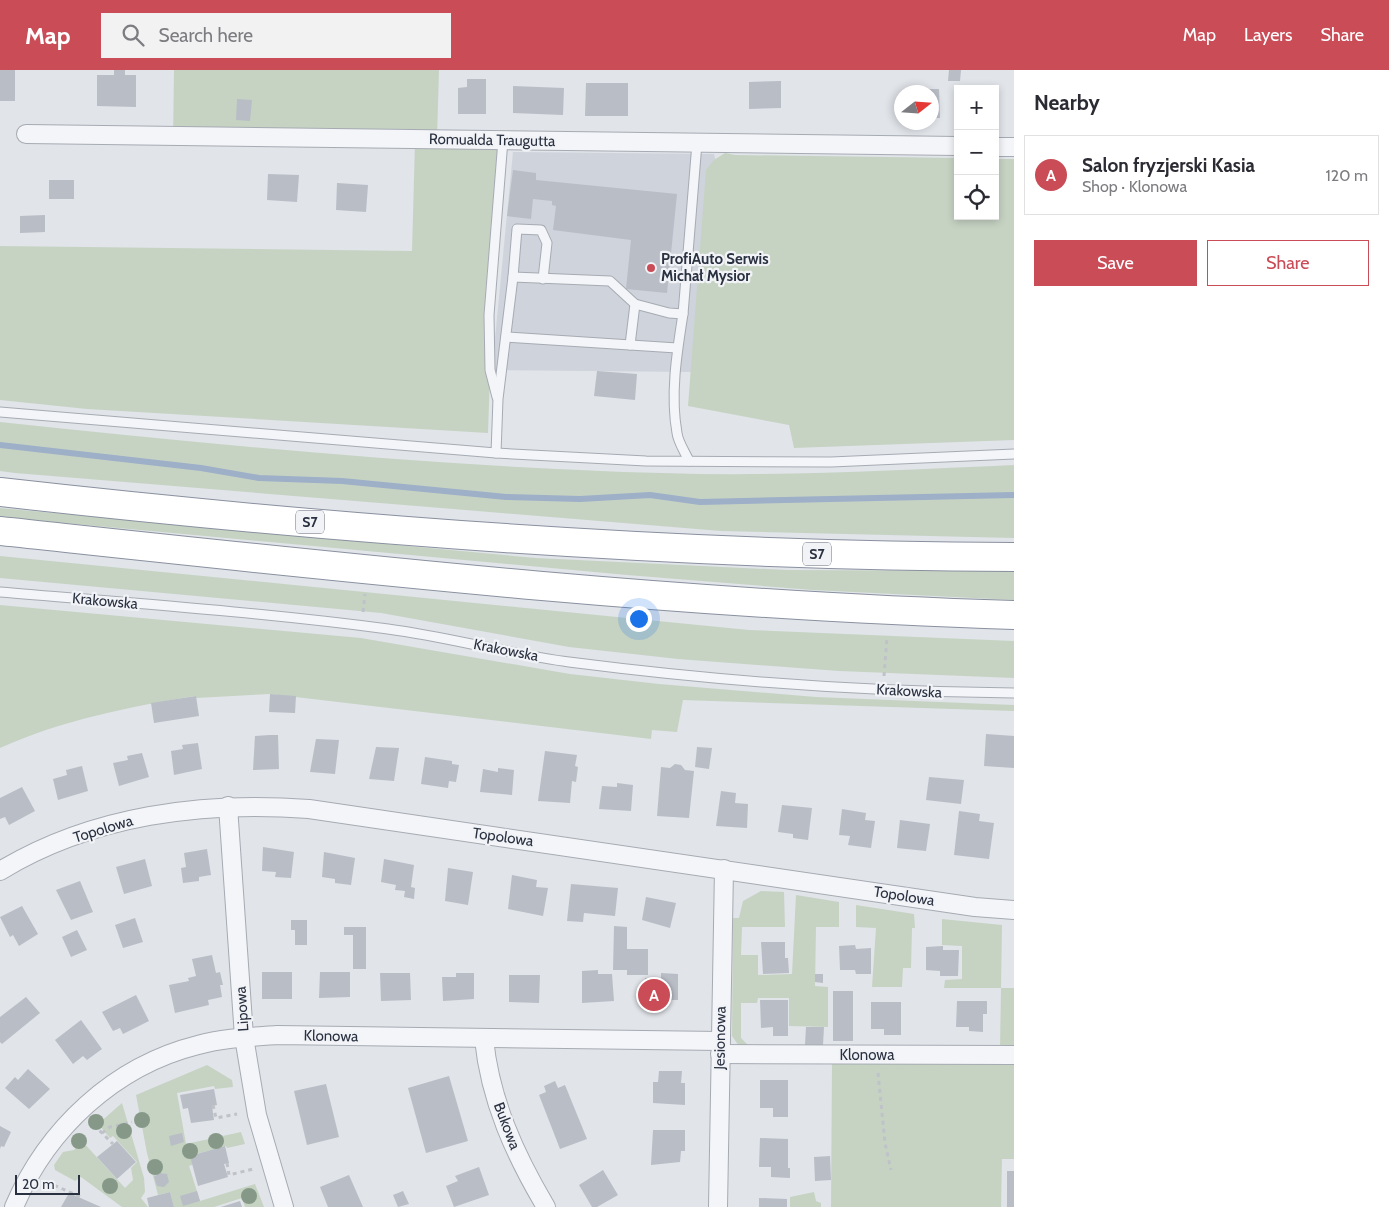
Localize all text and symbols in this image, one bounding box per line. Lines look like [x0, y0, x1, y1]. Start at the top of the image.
search box [101, 13, 451, 58]
text: Map [25, 21, 71, 50]
icon: search [119, 21, 147, 49]
text: Search here [159, 24, 253, 47]
text: Map [1183, 24, 1216, 46]
text: Layers [1244, 24, 1293, 46]
text: Share [1321, 24, 1364, 46]
north arrow [894, 85, 939, 130]
map controls [954, 85, 999, 220]
button: + [954, 85, 999, 130]
text: Nearby [1034, 90, 1100, 115]
street label: Romualda Traugutta [429, 130, 556, 150]
button: − [954, 130, 999, 175]
text: Salon fryzjerski Kasia [1082, 154, 1255, 177]
text: A [1046, 166, 1056, 185]
text: 120 m [1326, 166, 1368, 185]
button: locate [954, 175, 999, 220]
text: Shop · Klonowa [1082, 177, 1187, 196]
button: Save [1034, 240, 1197, 286]
button: Share [1207, 240, 1369, 286]
place label: ProfiAuto Serwis Michał Mysior [661, 250, 769, 285]
marker: ProfiAuto Serwis Michał Mysior [645, 262, 657, 274]
road number: S7 [296, 511, 324, 534]
road number: S7 [803, 542, 831, 566]
street label: Krakowska [71, 589, 139, 613]
your location [626, 606, 652, 632]
street label: Krakowska [472, 635, 541, 665]
street label: Krakowska [876, 680, 943, 702]
street label: Topolowa [71, 811, 136, 847]
street label: Topolowa [471, 824, 535, 850]
street label: Topolowa [872, 882, 936, 910]
pin: A [638, 976, 670, 1014]
street label: Lipowa [231, 985, 253, 1032]
street label: Jesionowa [710, 1005, 730, 1071]
street label: Klonowa [303, 1027, 359, 1045]
street label: Klonowa [840, 1046, 895, 1064]
street label: Bukowa [490, 1100, 525, 1153]
scale bar [15, 1172, 80, 1195]
text: 20 m [22, 1175, 55, 1193]

